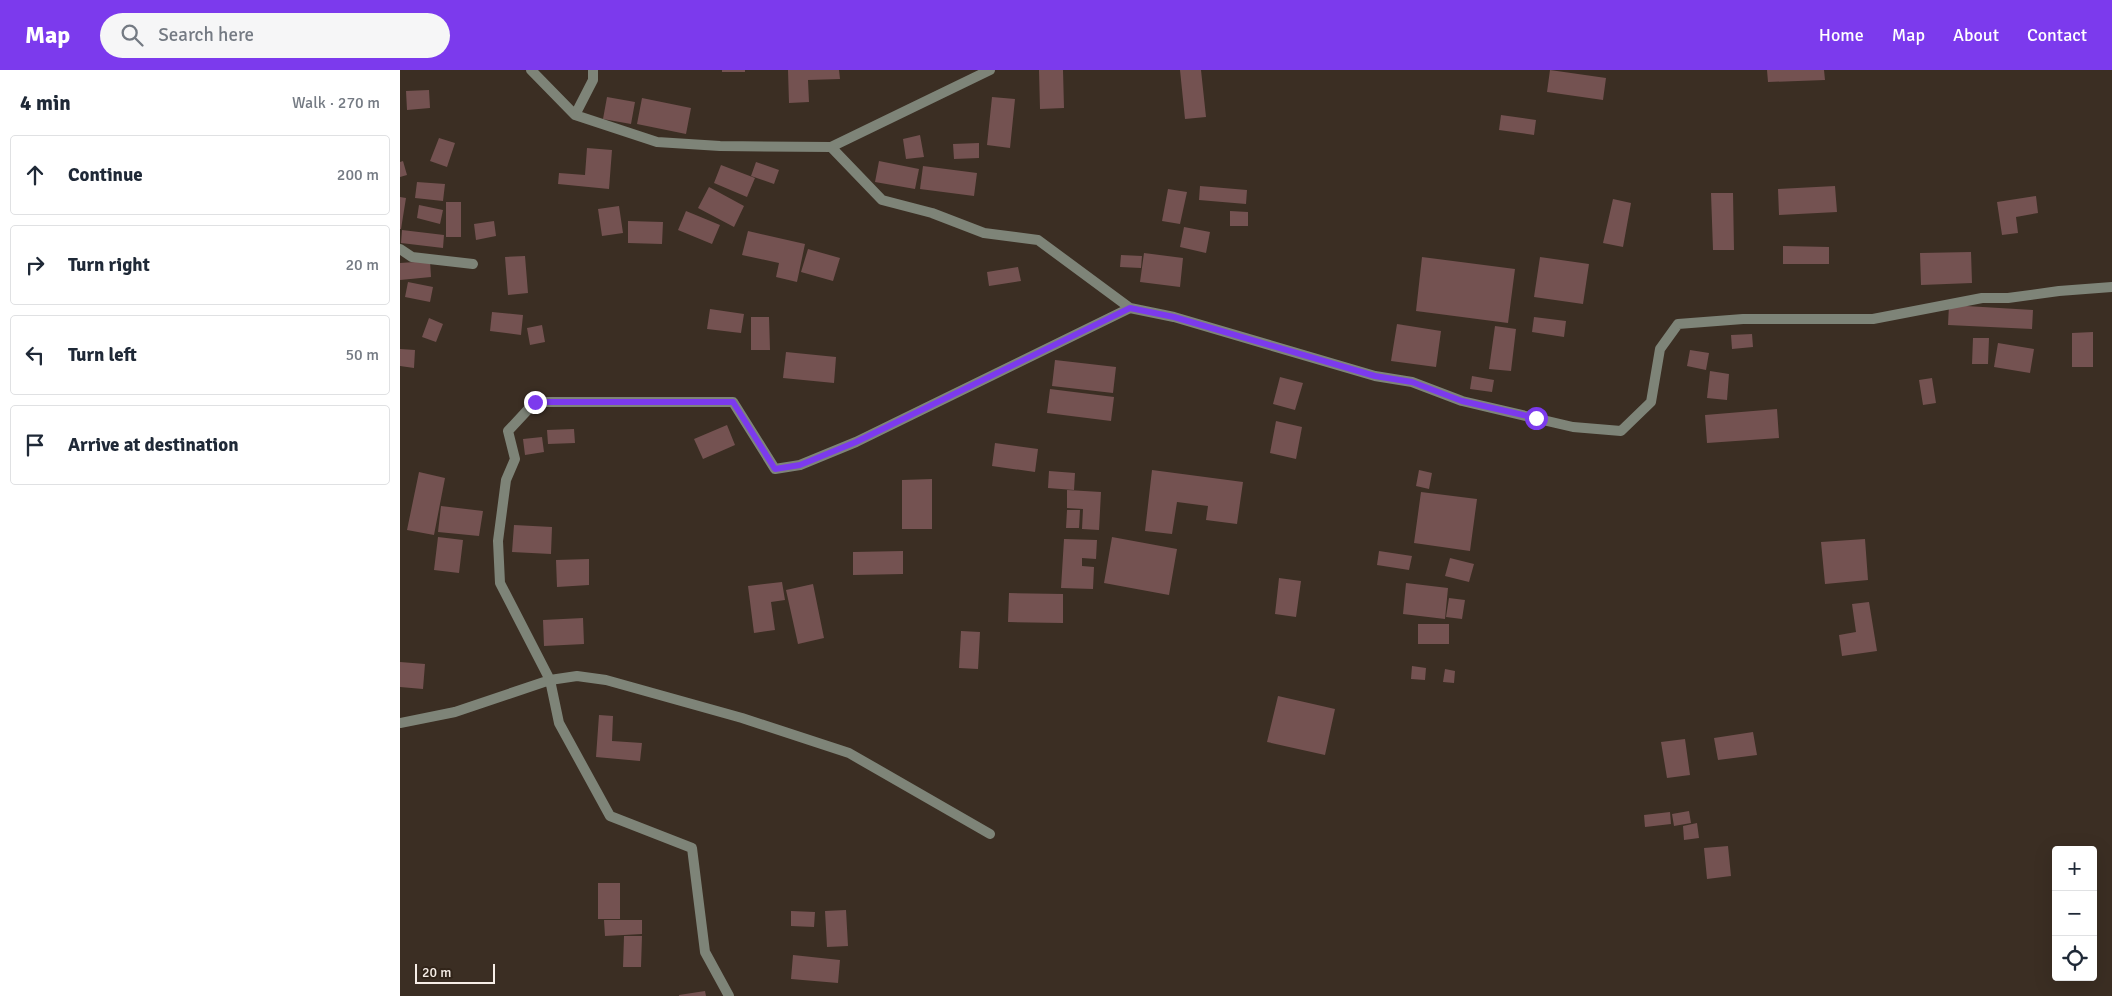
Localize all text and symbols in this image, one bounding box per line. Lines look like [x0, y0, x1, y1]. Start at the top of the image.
search box [100, 13, 450, 58]
text: Map [25, 20, 70, 50]
icon: search [118, 21, 146, 49]
text: Search here [158, 23, 254, 47]
text: Home [1819, 24, 1864, 46]
text: Map [1892, 24, 1925, 46]
text: About [1953, 24, 1999, 46]
text: Contact [2027, 24, 2087, 46]
text: 4 min [20, 90, 71, 116]
text: Walk · 270 m [292, 93, 380, 113]
icon: ahead [21, 161, 49, 189]
text: Continue [68, 163, 143, 187]
text: 200 m [337, 165, 379, 185]
icon: right [21, 251, 49, 279]
text: Turn right [68, 253, 150, 277]
text: 20 m [345, 255, 379, 275]
icon: left [21, 341, 49, 369]
text: Turn left [68, 343, 137, 367]
text: 50 m [345, 345, 379, 365]
route end [524, 391, 547, 414]
route start [1525, 407, 1548, 430]
icon: arrive [21, 431, 49, 459]
text: Arrive at destination [68, 433, 239, 457]
map controls [2052, 846, 2097, 981]
button: + [2052, 846, 2097, 891]
button: − [2052, 891, 2097, 936]
button: locate [2052, 936, 2097, 981]
scale bar [415, 961, 495, 984]
text: 20 m [422, 964, 451, 981]

